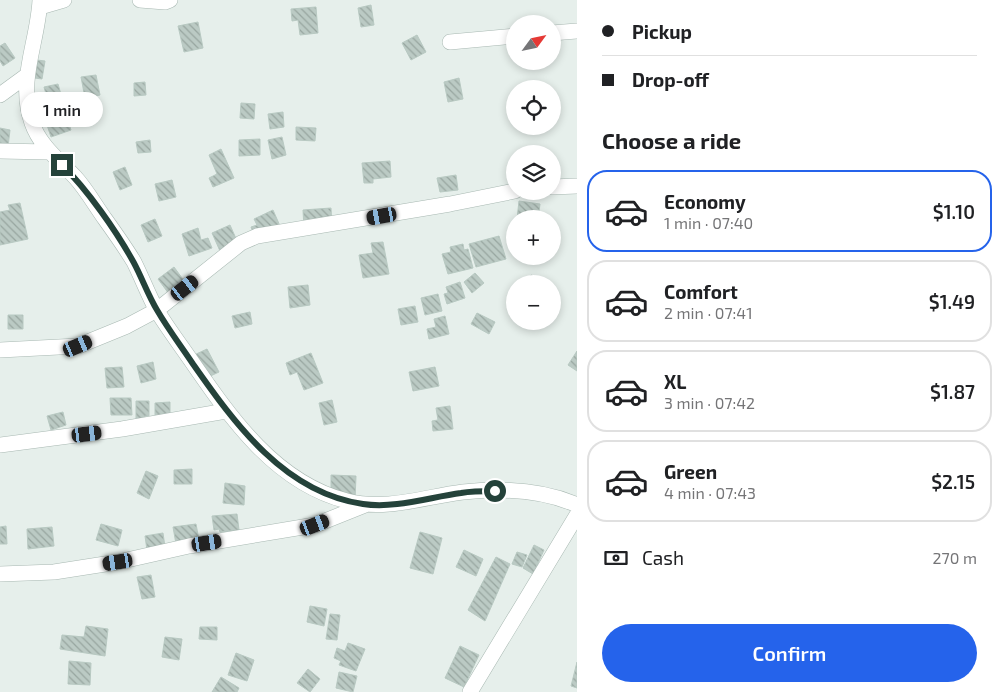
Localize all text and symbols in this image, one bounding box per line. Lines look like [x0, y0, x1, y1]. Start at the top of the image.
north arrow [506, 15, 561, 70]
map controls [506, 15, 561, 330]
text: Pickup [632, 20, 692, 43]
text: Drop-off [632, 68, 709, 91]
button: locate [506, 80, 561, 135]
callout: 1 min [21, 92, 103, 128]
text: 1 min [43, 100, 81, 119]
text: Choose a ride [602, 127, 741, 153]
button: layers [506, 145, 561, 200]
route end [51, 154, 73, 176]
icon: car [604, 189, 649, 234]
text: Economy [664, 190, 746, 213]
text: $1.10 [933, 200, 975, 223]
car [365, 206, 398, 226]
button: + [506, 210, 561, 265]
text: 1 min · 07:40 [664, 213, 753, 232]
car [168, 273, 201, 303]
button: − [506, 275, 561, 330]
icon: car [604, 279, 649, 324]
text: Comfort [664, 280, 738, 303]
text: $1.49 [929, 290, 975, 313]
text: 2 min · 07:41 [664, 303, 753, 322]
car [61, 333, 94, 359]
icon: car [604, 369, 649, 414]
text: XL [664, 370, 686, 393]
text: $1.87 [930, 380, 975, 403]
text: 3 min · 07:42 [664, 393, 755, 412]
car [71, 425, 102, 443]
icon: car [604, 459, 649, 504]
text: Green [664, 460, 717, 483]
text: $2.15 [931, 470, 975, 493]
route start [484, 480, 506, 502]
text: 4 min · 07:43 [664, 483, 756, 502]
car [298, 513, 331, 537]
car [191, 533, 222, 553]
icon: cash [602, 544, 630, 572]
text: Cash [642, 546, 684, 569]
text: 270 m [933, 548, 977, 567]
car [102, 552, 133, 572]
button: Confirm [602, 624, 977, 682]

